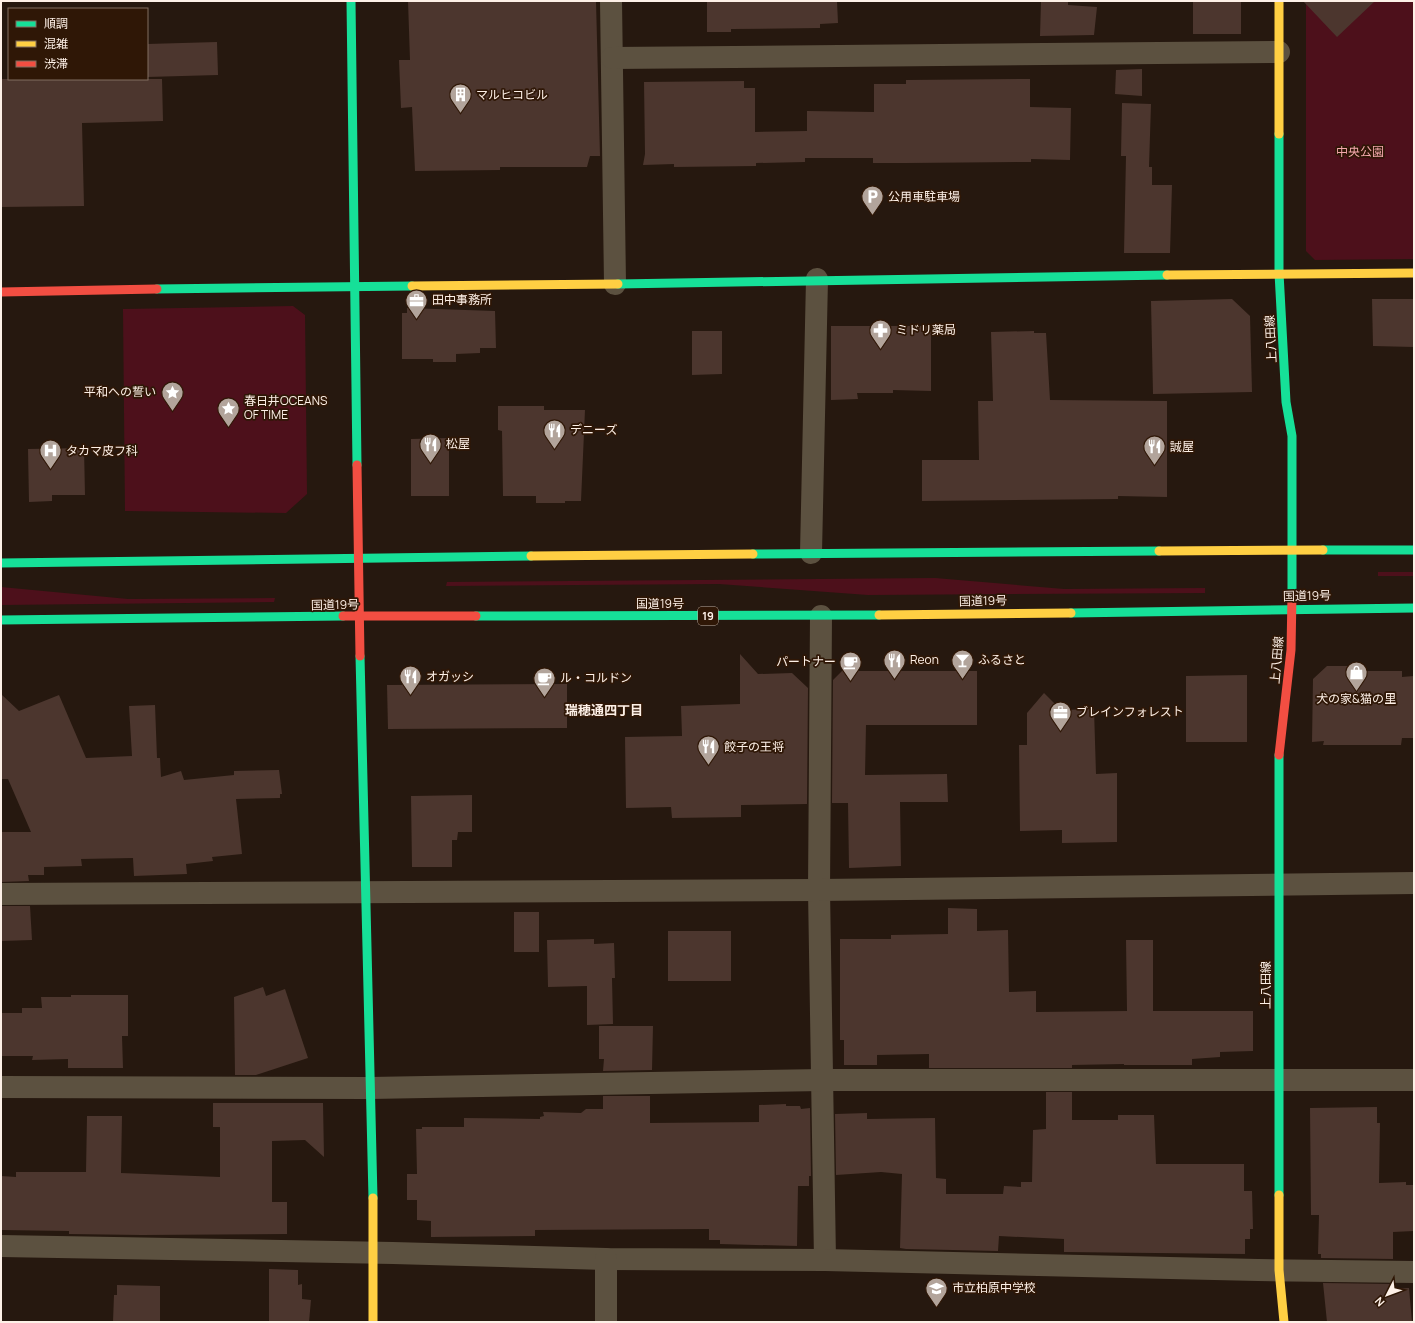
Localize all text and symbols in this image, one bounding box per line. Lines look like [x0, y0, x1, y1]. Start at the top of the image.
legend [8, 8, 148, 80]
text: 順調 [44, 15, 68, 32]
text: 混雑 [44, 35, 68, 52]
text: 渋滞 [44, 55, 68, 72]
building icon: マルヒコビル [448, 82, 474, 115]
place label: マルヒコビル [476, 86, 548, 103]
park label: 中央公園 [1336, 143, 1384, 160]
parking icon: 公用車駐車場 [860, 184, 886, 217]
place label: 公用車駐車場 [888, 188, 960, 205]
office icon: 田中事務所 [404, 287, 430, 320]
place label: 田中事務所 [432, 291, 492, 308]
street label: 上八田線 [1261, 315, 1280, 363]
pharmacy icon: ミドリ薬局 [868, 317, 894, 350]
place label: ミドリ薬局 [896, 321, 956, 338]
place icon: 平和への誓い [159, 379, 185, 412]
place label: 平和への誓い [84, 383, 156, 400]
place label: 春日井OCEANS OF TIME [244, 392, 327, 423]
place icon: 春日井OCEANS OF TIME [215, 395, 241, 428]
restaurant icon: デニーズ [541, 417, 567, 450]
place label: デニーズ [570, 421, 617, 438]
restaurant icon: 松屋 [417, 431, 443, 464]
restaurant icon: 誠屋 [1142, 434, 1168, 467]
place label: 松屋 [446, 435, 470, 452]
hospital icon: タカマ皮フ科 [37, 438, 63, 471]
place label: 誠屋 [1170, 438, 1194, 455]
place label: タカマ皮フ科 [66, 442, 138, 459]
street label: 国道19号 [1283, 587, 1331, 604]
street label: 国道19号 [959, 592, 1007, 609]
street label: 国道19号 [636, 595, 684, 612]
street label: 国道19号 [311, 596, 359, 613]
road number: 19 [698, 607, 718, 625]
street label: 上八田線 [1266, 635, 1287, 685]
restaurant icon: Reon [882, 647, 908, 680]
bar icon: ふるさと [950, 647, 976, 680]
cafe icon: パートナー [838, 649, 864, 682]
place label: Reon [910, 651, 939, 668]
place label: ふるさと [978, 651, 1026, 668]
place label: パートナー [776, 653, 836, 670]
shop icon: 犬の家&猫の里 [1343, 659, 1369, 692]
restaurant icon: オガッシ [397, 664, 423, 697]
cafe icon: ル・コルドン [531, 665, 557, 698]
place label: オガッシ [426, 668, 474, 685]
place label: ル・コルドン [560, 669, 632, 686]
place label: 犬の家&猫の里 [1316, 690, 1396, 707]
office icon: ブレインフォレスト [1048, 699, 1074, 732]
district label: 瑞穂通四丁目 [565, 701, 643, 719]
place label: ブレインフォレスト [1076, 703, 1184, 720]
restaurant icon: 餃子の王将 [696, 734, 722, 767]
place label: 餃子の王将 [724, 738, 784, 755]
street label: 上八田線 [1257, 961, 1274, 1009]
school or university icon: 市立柏原中学校 [924, 1275, 950, 1308]
north arrow [1367, 1275, 1407, 1315]
place label: 市立柏原中学校 [952, 1279, 1036, 1296]
text: N [1371, 1294, 1387, 1310]

